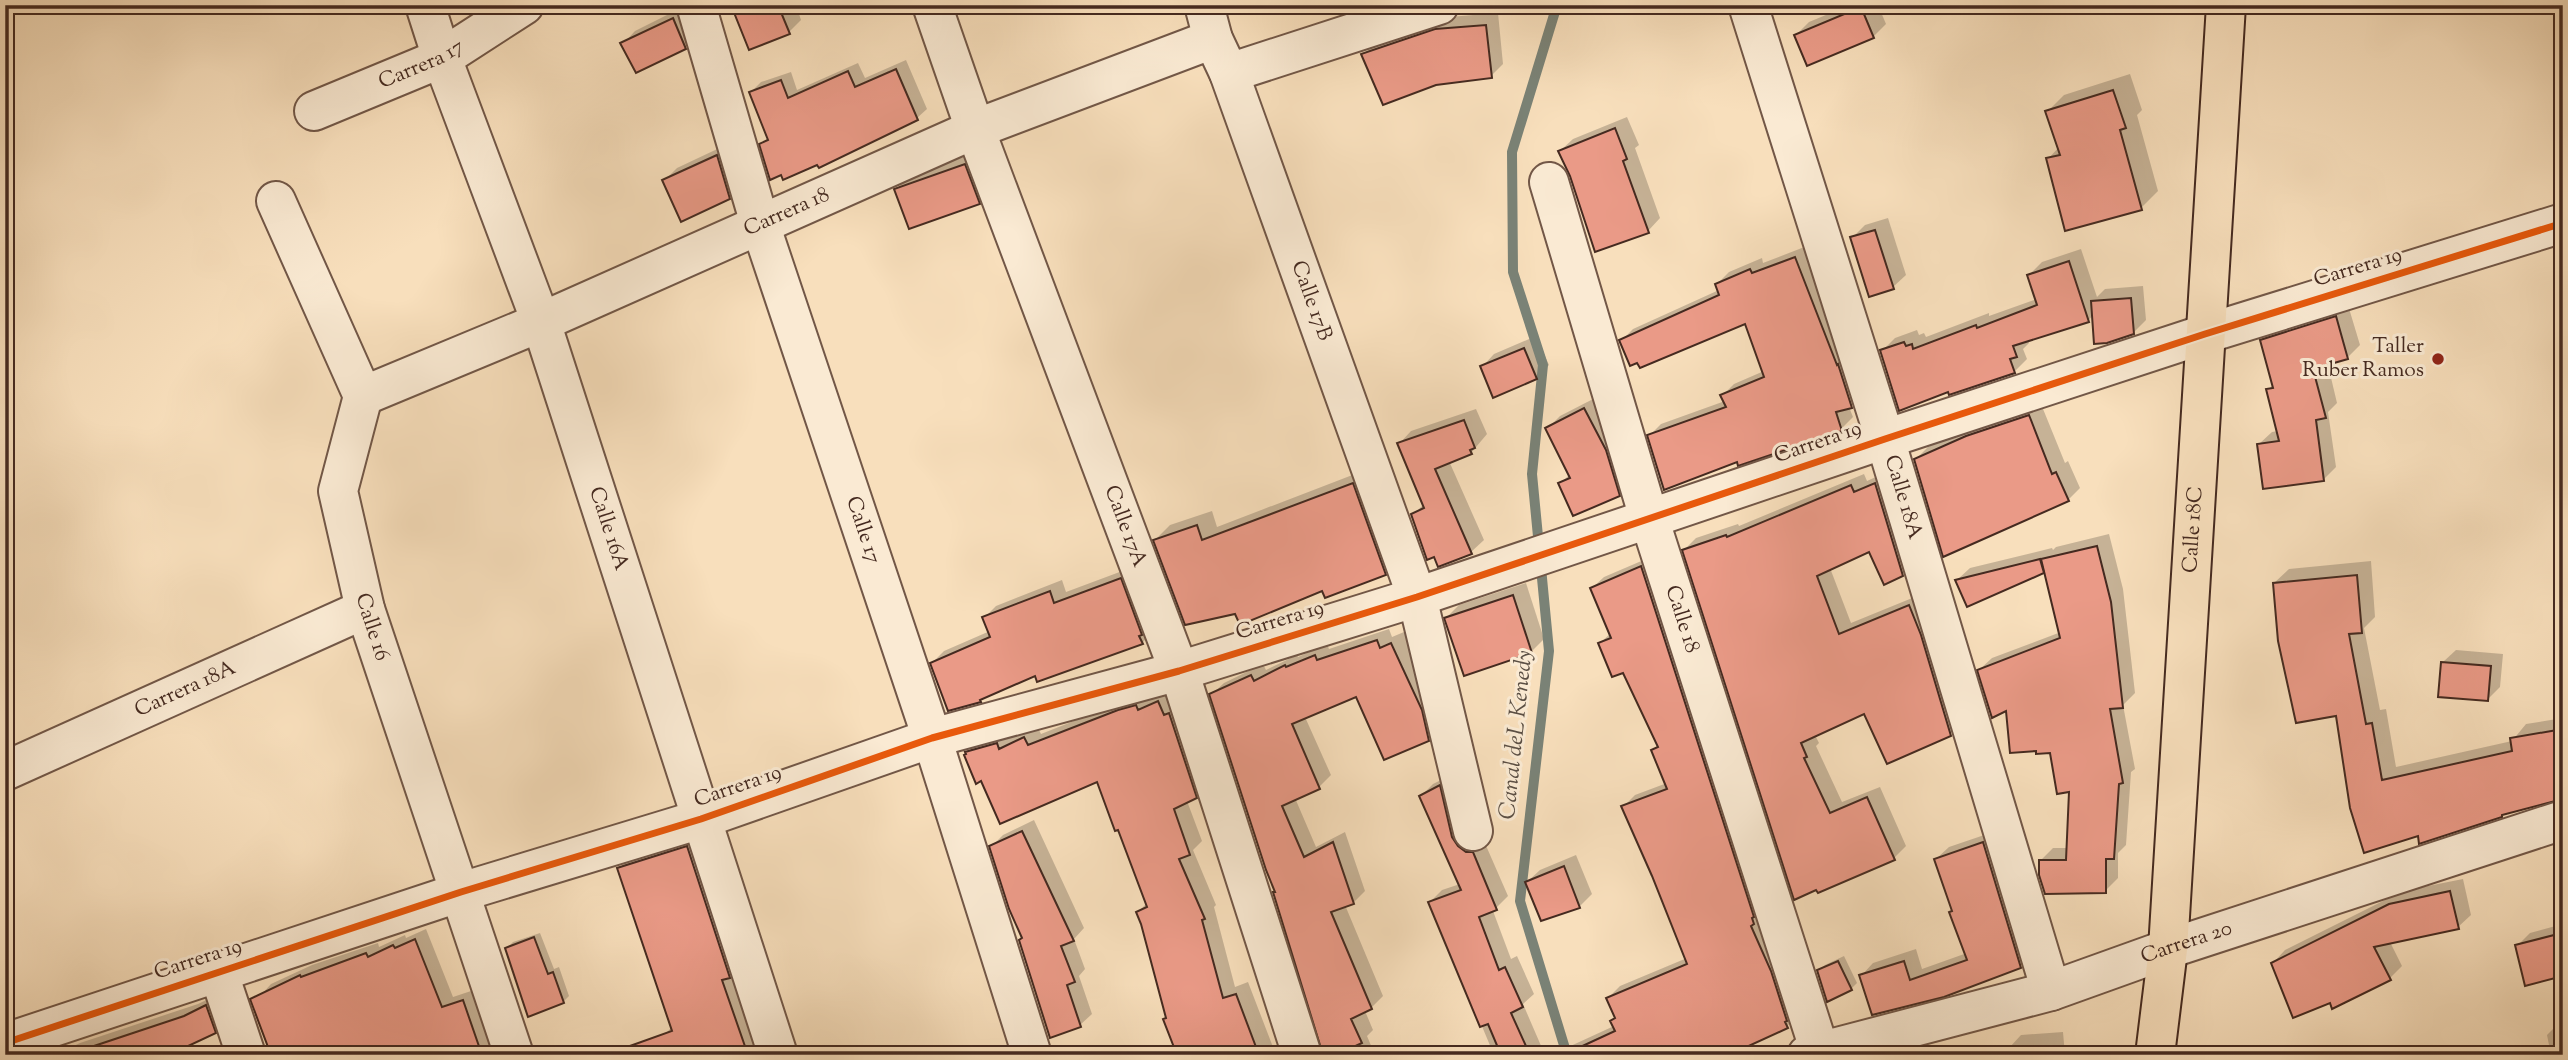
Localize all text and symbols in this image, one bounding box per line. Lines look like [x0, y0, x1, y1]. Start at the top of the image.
street label: Carrera 17 [374, 32, 471, 98]
street label: Carrera 18 [739, 180, 835, 245]
street label: Carrera 19 [2310, 240, 2406, 296]
street label: Calle 17B [1283, 257, 1339, 345]
place label: Taller Ruber Ramos [2302, 332, 2424, 386]
marker: Taller Ruber Ramos [2430, 351, 2446, 367]
street label: Carrera 19 [1770, 414, 1866, 472]
street label: Calle 18A [1876, 452, 1929, 543]
street label: Calle 17A [1096, 481, 1154, 572]
street label: Calle 16A [580, 483, 635, 575]
street label: Calle 18C [2176, 485, 2211, 574]
street label: Calle 17 [837, 492, 888, 568]
street label: Calle 18 [1657, 582, 1706, 657]
street label: Calle 16 [347, 590, 396, 665]
street label: Carrera 19 [1232, 593, 1328, 649]
water label: Canal deL Kenedy [1492, 649, 1542, 821]
street label: Carrera 18A [130, 654, 241, 726]
street label: Carrera 19 [690, 758, 786, 816]
street label: Carrera 20 [2137, 914, 2236, 973]
street label: Carrera 19 [150, 932, 246, 988]

